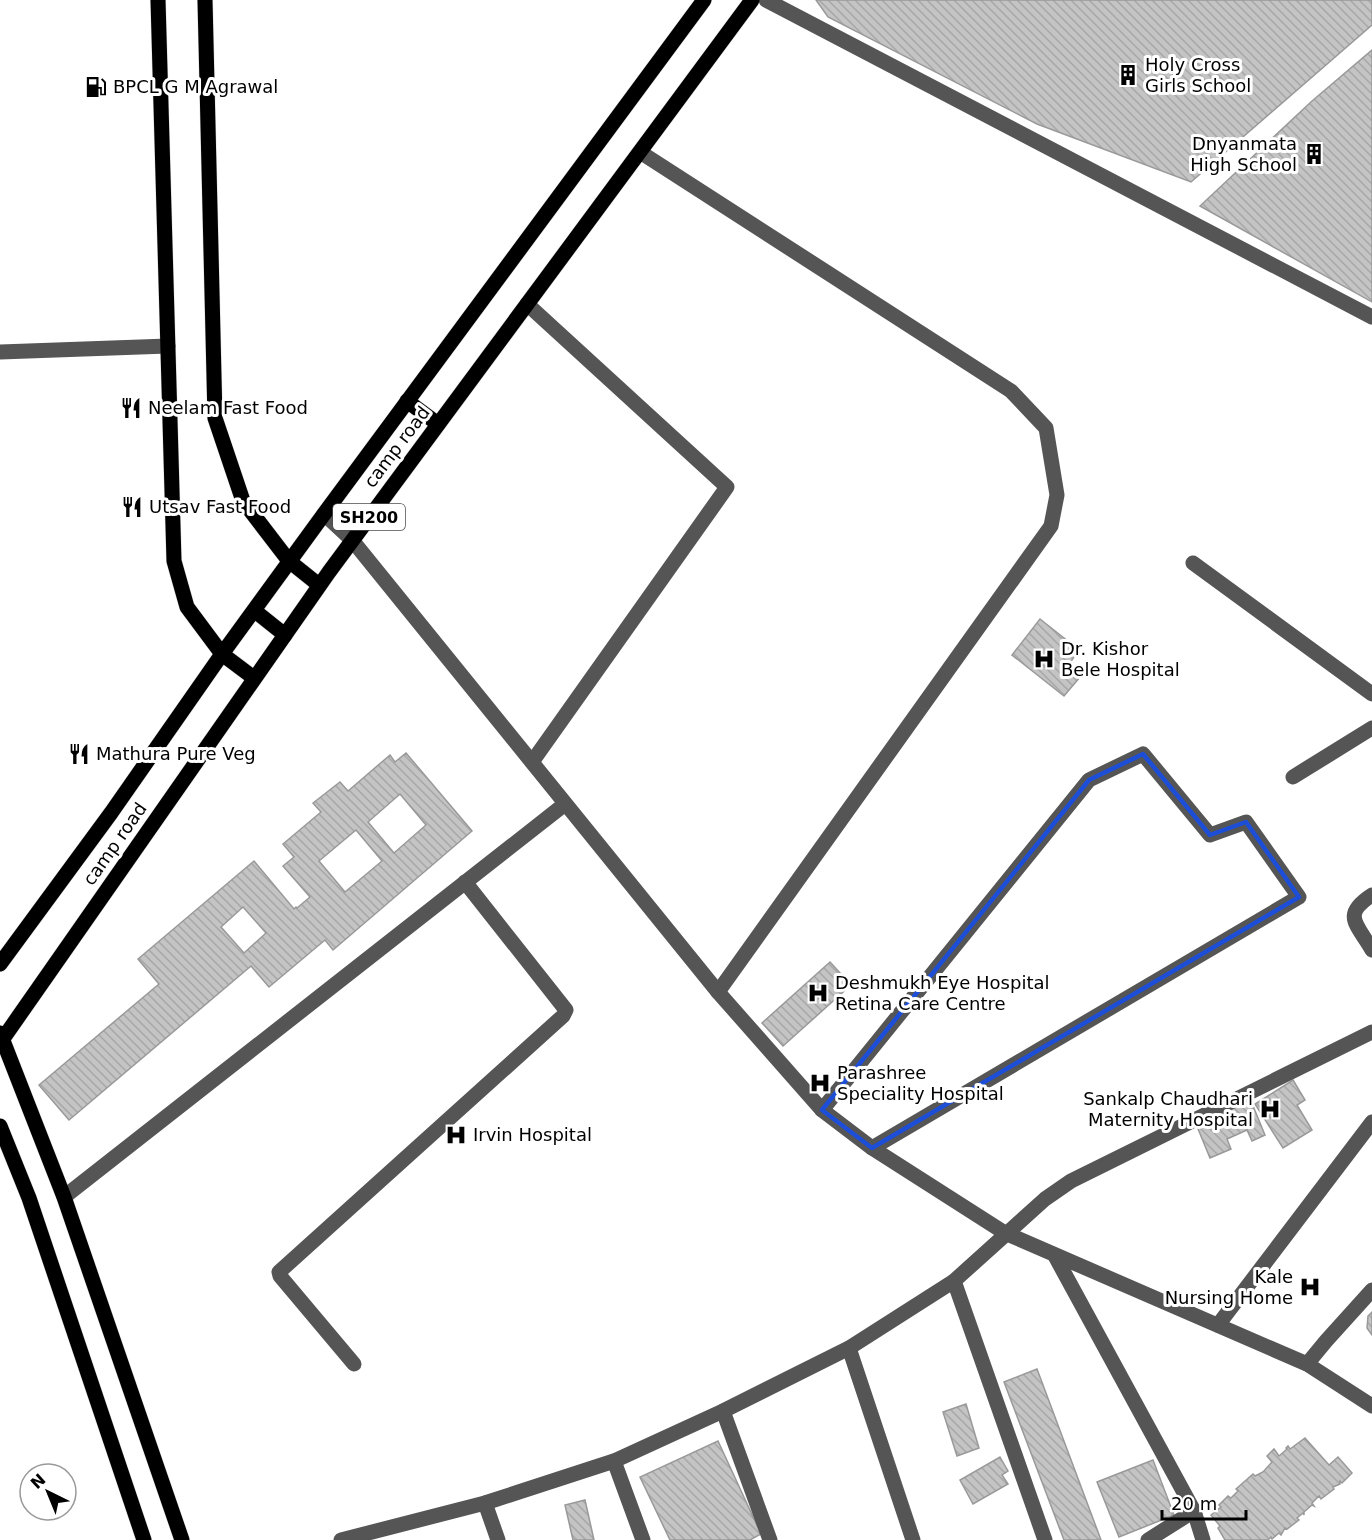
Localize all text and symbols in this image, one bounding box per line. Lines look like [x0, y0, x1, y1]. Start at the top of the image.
place label: Holy Cross Girls School [1145, 54, 1251, 96]
building icon: Holy Cross Girls School [1116, 63, 1140, 87]
fuel station icon: BPCL G M Agrawal [84, 75, 108, 99]
place label: BPCL G M Agrawal [113, 76, 278, 97]
place label: Dnyanmata High School [1190, 133, 1297, 175]
building icon: Dnyanmata High School [1302, 142, 1326, 166]
restaurant icon: Neelam Fast Food [119, 396, 143, 420]
place label: Neelam Fast Food [148, 397, 308, 418]
street label: camp road [359, 402, 434, 491]
restaurant icon: Utsav Fast Food [120, 495, 144, 519]
place label: Utsav Fast Food [149, 496, 291, 517]
road number: SH200 [333, 504, 405, 530]
place label: Dr. Kishor Bele Hospital [1061, 638, 1180, 680]
hospital icon: Dr. Kishor Bele Hospital [1032, 647, 1056, 671]
restaurant icon: Mathura Pure Veg [67, 742, 91, 766]
place label: Mathura Pure Veg [96, 743, 256, 764]
street label: camp road [78, 798, 151, 889]
place label: Deshmukh Eye Hospital Retina Care Centre [835, 972, 1049, 1014]
hospital icon: Deshmukh Eye Hospital Retina Care Centre [806, 981, 830, 1005]
place label: Parashree Speciality Hospital [837, 1062, 1004, 1104]
hospital icon: Parashree Speciality Hospital [808, 1071, 832, 1095]
place label: Sankalp Chaudhari Maternity Hospital [1083, 1088, 1253, 1130]
hospital icon: Sankalp Chaudhari Maternity Hospital [1258, 1097, 1282, 1121]
hospital icon: Irvin Hospital [444, 1123, 468, 1147]
place label: Irvin Hospital [473, 1124, 592, 1145]
place label: Kale Nursing Home [1165, 1266, 1293, 1308]
hospital icon: Kale Nursing Home [1298, 1275, 1322, 1299]
north arrow [18, 1462, 78, 1522]
text: N [27, 1470, 49, 1493]
scale bar [1162, 1483, 1246, 1521]
text: 20 m [1171, 1493, 1217, 1514]

